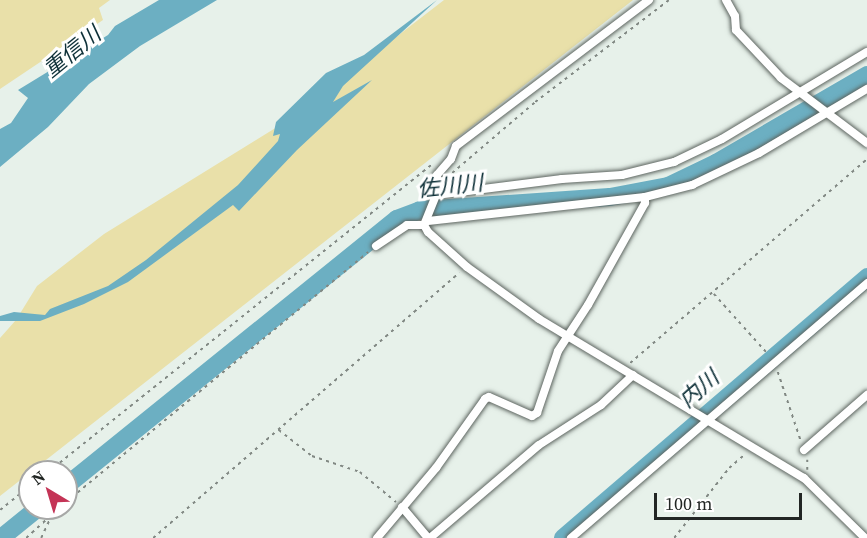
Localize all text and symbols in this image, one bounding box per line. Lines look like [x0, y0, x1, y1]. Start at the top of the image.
water label: 重信川 [38, 21, 106, 83]
water label: 佐川川 [416, 169, 484, 203]
water label: 内川 [674, 365, 724, 413]
north arrow [18, 460, 78, 520]
text: N [27, 465, 50, 490]
scale bar [657, 481, 806, 519]
text: 100 m [665, 491, 712, 516]

